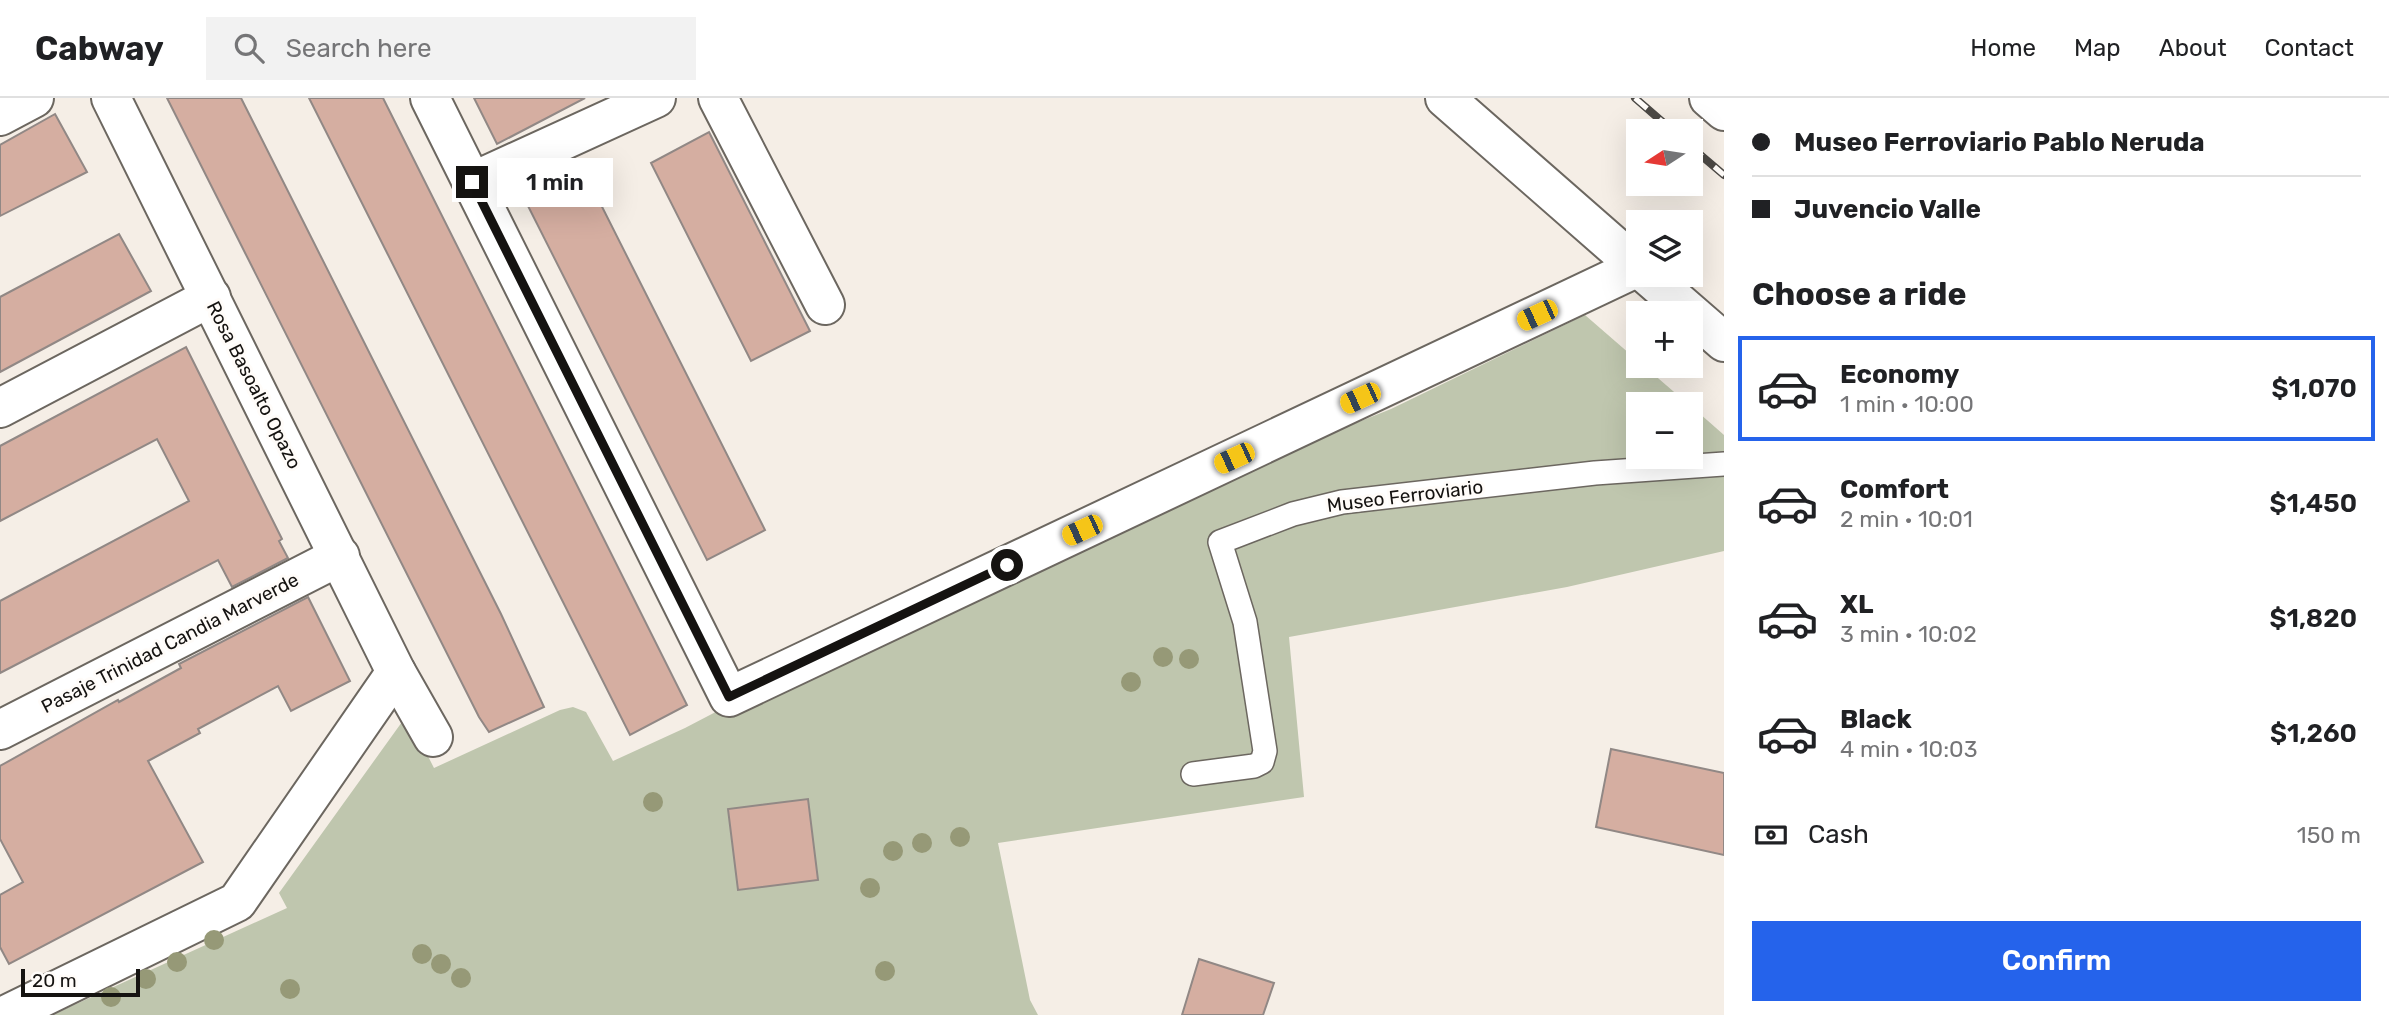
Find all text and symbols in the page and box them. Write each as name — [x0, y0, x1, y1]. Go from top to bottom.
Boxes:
search box — [206, 17, 696, 80]
text: Cabway — [35, 29, 164, 68]
icon: search — [230, 29, 268, 67]
text: Search here — [286, 33, 432, 64]
text: Home — [1970, 34, 2036, 62]
text: Map — [2074, 34, 2121, 62]
text: About — [2159, 34, 2227, 62]
text: Contact — [2265, 34, 2354, 62]
north arrow — [1626, 119, 1703, 196]
map controls — [1626, 119, 1703, 469]
text: Museo Ferroviario Pablo Neruda — [1794, 127, 2205, 158]
callout: 1 min — [496, 158, 612, 206]
route end — [456, 166, 488, 198]
text: 1 min — [526, 168, 584, 196]
text: Juvencio Valle — [1794, 194, 1981, 225]
button: layers — [1626, 210, 1703, 287]
text: Choose a ride — [1752, 275, 1966, 313]
street label: Rosa Basoalto Opazo — [202, 297, 306, 473]
car — [1514, 297, 1561, 333]
button: + — [1626, 301, 1703, 378]
icon: car — [1756, 357, 1819, 420]
text: Economy — [1840, 359, 1959, 390]
text: $1,070 — [2271, 373, 2357, 404]
car — [1337, 380, 1384, 416]
text: 1 min · 10:00 — [1840, 390, 1974, 418]
button: − — [1626, 392, 1703, 469]
car — [1211, 440, 1258, 476]
icon: car — [1756, 472, 1819, 535]
text: Comfort — [1840, 474, 1949, 505]
street label: Museo Ferroviario — [1326, 475, 1484, 517]
text: $1,450 — [2270, 488, 2357, 519]
text: 2 min · 10:01 — [1840, 505, 1973, 533]
car — [1059, 512, 1106, 548]
route start — [991, 549, 1023, 581]
street label: Pasaje Trinidad Candia Marverde — [37, 568, 303, 718]
icon: car — [1756, 587, 1819, 650]
text: XL — [1840, 589, 1873, 620]
text: $1,820 — [2269, 603, 2357, 634]
text: 3 min · 10:02 — [1840, 620, 1977, 648]
icon: car — [1756, 702, 1819, 765]
text: Black — [1840, 704, 1912, 735]
text: $1,260 — [2270, 718, 2357, 749]
text: 4 min · 10:03 — [1840, 735, 1978, 763]
icon: cash — [1752, 816, 1790, 854]
text: Cash — [1808, 819, 1869, 850]
text: 150 m — [2297, 821, 2361, 849]
button: Confirm — [1752, 921, 2361, 1001]
scale bar — [21, 966, 140, 998]
text: 20 m — [32, 969, 77, 992]

